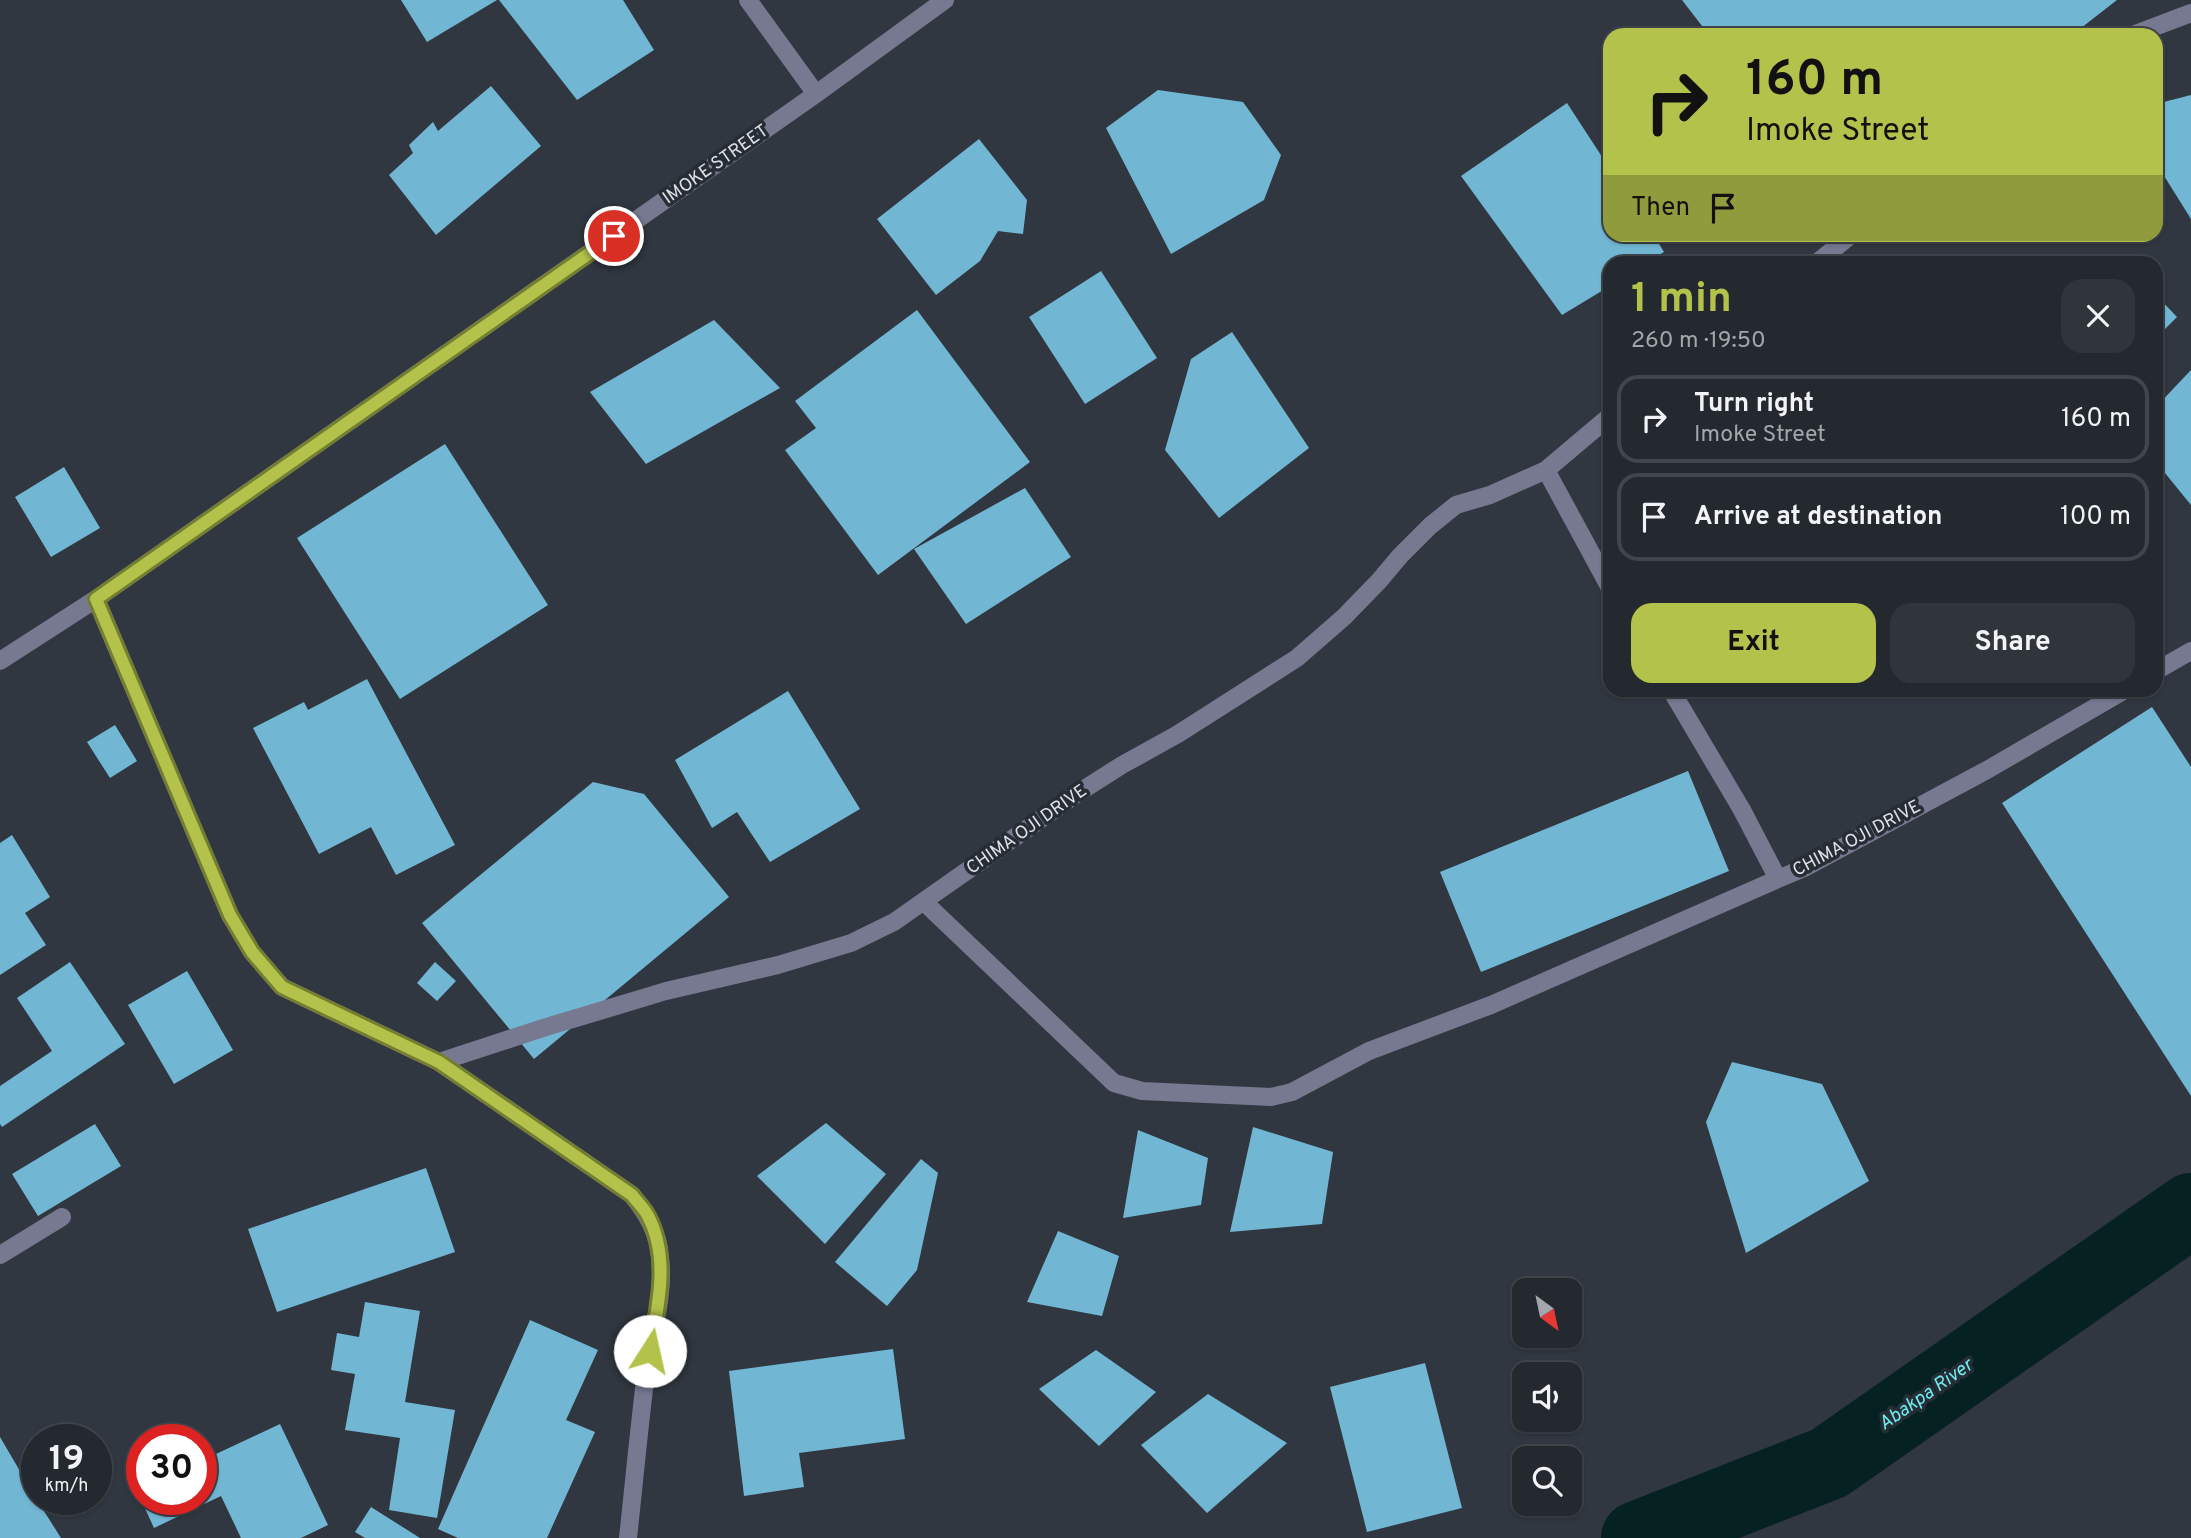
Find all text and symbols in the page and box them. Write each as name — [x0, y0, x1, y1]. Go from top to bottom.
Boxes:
text: 160 m — [1746, 51, 1883, 113]
icon: right — [1631, 56, 1722, 147]
text: Imoke Street — [1746, 112, 1929, 152]
street label: IMOKE STREET — [659, 120, 773, 210]
icon: arrive — [1704, 189, 1742, 227]
text: Then — [1631, 192, 1690, 225]
pin — [584, 206, 644, 266]
icon: arrive — [595, 217, 633, 255]
text: 1 min — [1631, 274, 1732, 327]
button: close — [2061, 279, 2135, 353]
text: 260 m · 19:50 — [1631, 327, 1766, 356]
text: Turn right — [1694, 388, 1814, 421]
icon: right — [1635, 400, 1673, 438]
text: 160 m — [2061, 403, 2131, 436]
text: Imoke Street — [1694, 421, 1826, 450]
icon: arrive — [1635, 498, 1673, 536]
text: Arrive at destination — [1694, 501, 1942, 534]
text: 100 m — [2060, 501, 2131, 534]
button: Exit — [1631, 603, 1876, 683]
button: Share — [1890, 603, 2135, 683]
street label: CHIMA OJI DRIVE — [962, 780, 1092, 880]
street label: CHIMA OJI DRIVE — [1789, 795, 1925, 883]
north arrow — [1512, 1278, 1582, 1348]
map controls — [1512, 1278, 1582, 1516]
position arrow — [613, 1314, 687, 1388]
water label: Abakpa River — [1874, 1353, 1979, 1436]
button: sound — [1512, 1362, 1582, 1432]
speed limit sign: 30 — [126, 1424, 217, 1515]
text: 19 — [49, 1438, 84, 1482]
button: search — [1512, 1446, 1582, 1516]
text: km/h — [45, 1475, 88, 1498]

